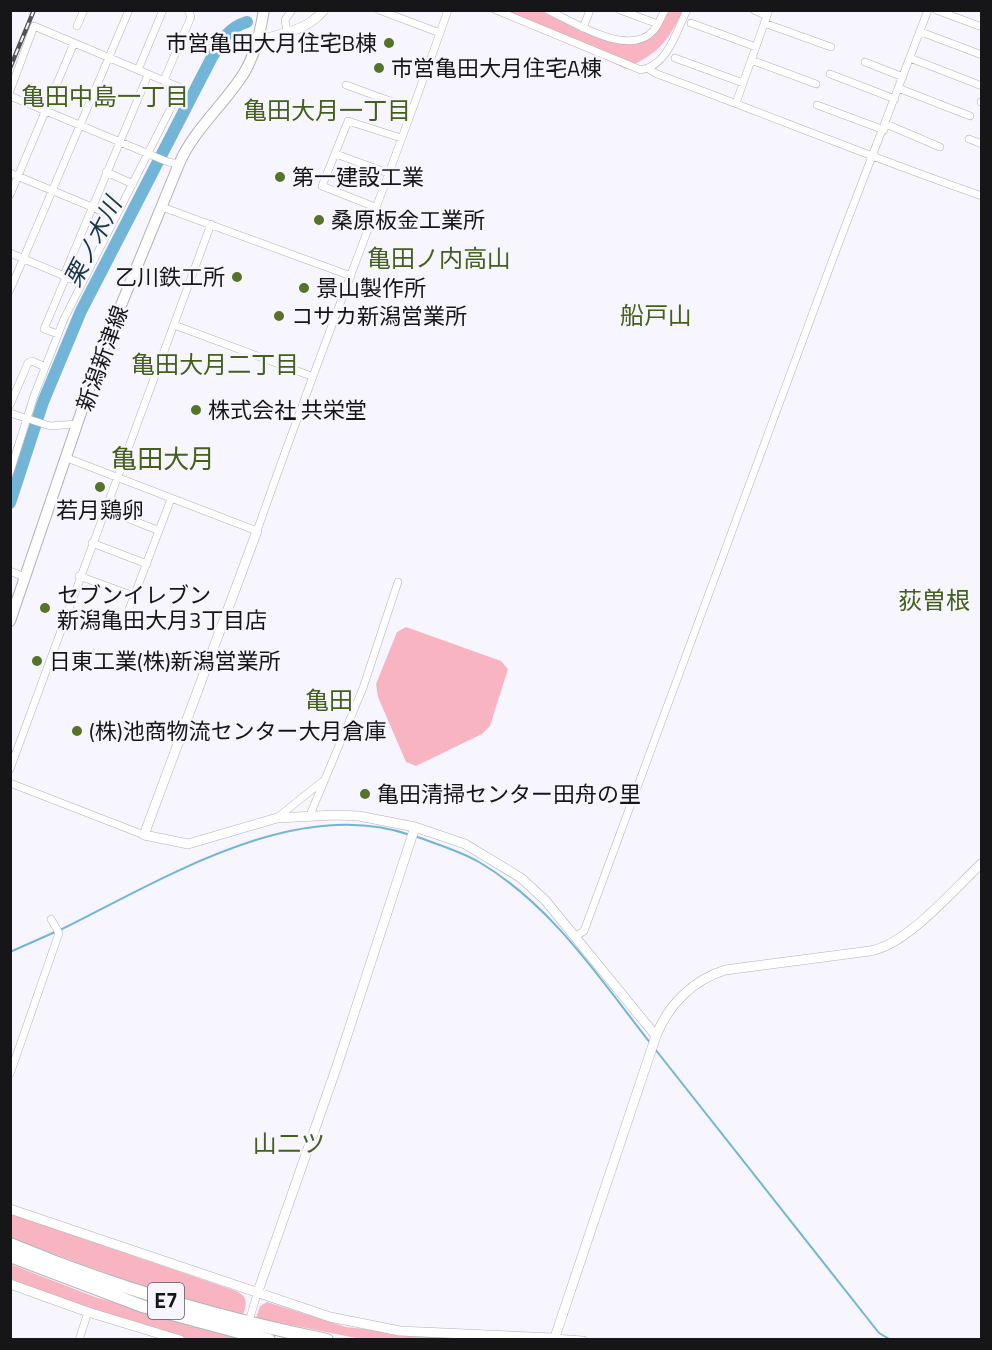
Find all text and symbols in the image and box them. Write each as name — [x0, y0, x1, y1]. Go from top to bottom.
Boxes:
place label: 市営亀田大月住宅B棟 — [165, 26, 377, 60]
marker: 市営亀田大月住宅B棟 — [382, 36, 396, 50]
place label: 市営亀田大月住宅A棟 — [391, 51, 602, 85]
marker: 市営亀田大月住宅A棟 — [372, 61, 386, 75]
district label: 亀田中島一丁目 — [21, 78, 189, 114]
district label: 亀田大月一丁目 — [243, 92, 411, 128]
place label: 第一建設工業 — [292, 160, 424, 194]
marker: 第一建設工業 — [273, 170, 287, 184]
water label: 栗ノ木川 — [54, 188, 131, 292]
place label: 桑原板金工業所 — [331, 203, 485, 237]
marker: 桑原板金工業所 — [312, 213, 326, 227]
district label: 亀田ノ内高山 — [367, 240, 511, 276]
place label: 乙川鉄工所 — [115, 260, 225, 294]
marker: 乙川鉄工所 — [230, 270, 244, 284]
place label: 景山製作所 — [316, 271, 426, 305]
marker: 景山製作所 — [297, 281, 311, 295]
district label: 船戸山 — [620, 297, 692, 333]
place label: コサカ新潟営業所 — [291, 299, 467, 333]
street label: 新潟新津線 — [67, 300, 137, 416]
marker: コサカ新潟営業所 — [272, 309, 286, 323]
district label: 亀田大月二丁目 — [131, 346, 299, 382]
place label: 株式会社 共栄堂 — [208, 393, 367, 427]
marker: 株式会社 共栄堂 — [189, 403, 203, 417]
district label: 亀田大月 — [111, 439, 215, 478]
marker: 若月鶏卵 — [93, 480, 107, 494]
place label: 若月鶏卵 — [56, 493, 144, 527]
place label: セブンイレブン 新潟亀田大月3丁目店 — [57, 578, 267, 637]
district label: 荻曽根 — [898, 582, 970, 618]
marker: セブンイレブン 新潟亀田大月3丁目店 — [38, 601, 52, 615]
place label: 日東工業(株)新潟営業所 — [49, 644, 281, 678]
marker: 日東工業(株)新潟営業所 — [30, 654, 44, 668]
district label: 亀田 — [305, 682, 353, 718]
place label: (株)池商物流センター大月倉庫 — [89, 714, 387, 748]
marker: (株)池商物流センター大月倉庫 — [70, 724, 84, 738]
place label: 亀田清掃センター田舟の里 — [377, 777, 641, 811]
marker: 亀田清掃センター田舟の里 — [358, 787, 372, 801]
district label: 山二ツ — [253, 1125, 325, 1161]
road number: E7 — [148, 1283, 184, 1319]

